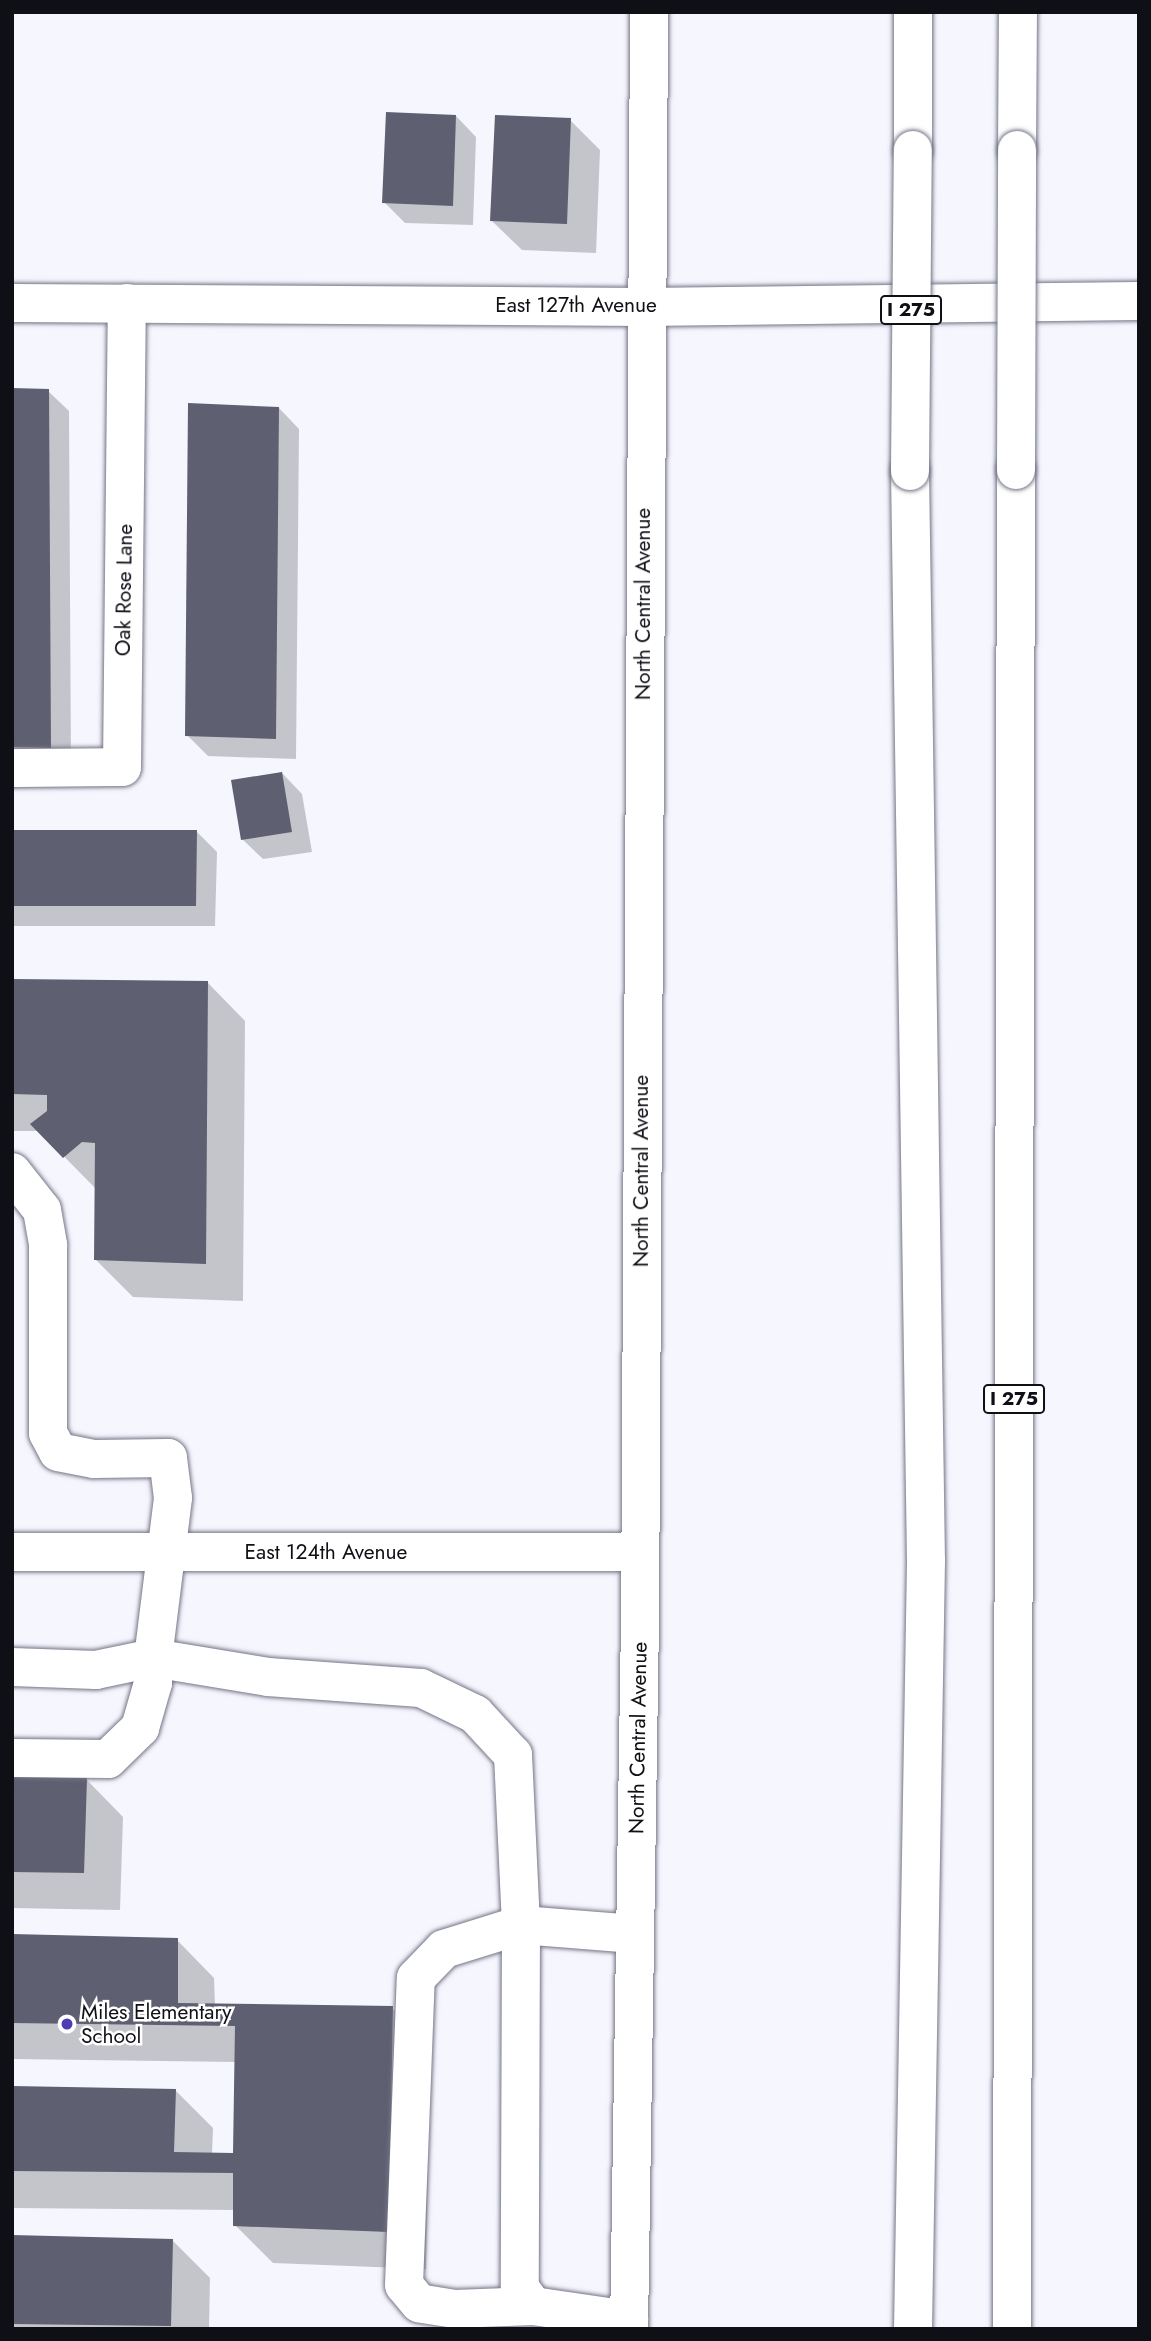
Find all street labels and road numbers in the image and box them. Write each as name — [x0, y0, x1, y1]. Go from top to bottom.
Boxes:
street label: East 127th Avenue — [495, 292, 657, 318]
road number: I 275 — [880, 294, 942, 326]
street label: North Central Avenue — [630, 508, 656, 700]
street label: Oak Rose Lane — [110, 524, 138, 656]
street label: North Central Avenue — [628, 1075, 654, 1267]
road number: I 275 — [982, 1384, 1046, 1414]
street label: East 124th Avenue — [245, 1539, 407, 1565]
street label: North Central Avenue — [624, 1642, 652, 1834]

